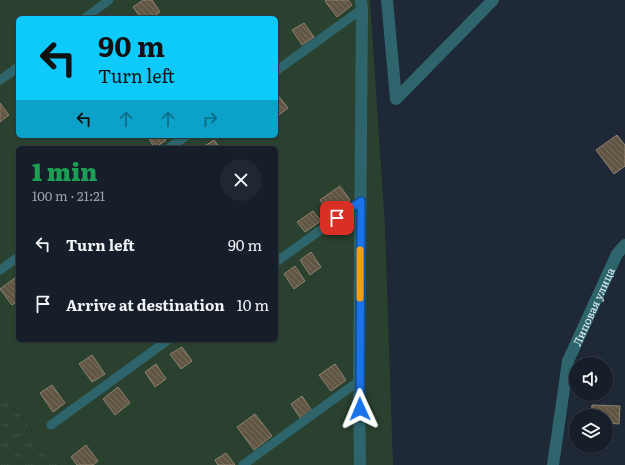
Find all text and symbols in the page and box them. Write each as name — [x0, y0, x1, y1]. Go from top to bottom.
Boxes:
text: 90 m — [98, 24, 165, 66]
icon: left — [32, 32, 84, 84]
text: Turn left — [98, 62, 175, 89]
icon: left — [73, 108, 95, 130]
icon: ahead — [115, 108, 137, 130]
icon: ahead — [157, 108, 179, 130]
icon: right — [199, 108, 221, 130]
text: 1 min — [32, 153, 97, 188]
button: close — [220, 159, 262, 201]
text: 100 m · 21:21 — [32, 186, 105, 205]
pin — [320, 201, 354, 235]
icon: arrive — [326, 207, 348, 229]
icon: left — [32, 233, 54, 255]
text: Turn left — [66, 233, 135, 256]
text: 90 m — [228, 233, 262, 256]
street label: Липовая улица — [568, 265, 618, 348]
icon: arrive — [32, 293, 54, 315]
text: Arrive at destination — [66, 293, 225, 316]
text: 10 m — [237, 293, 269, 316]
map controls — [569, 357, 613, 453]
button: sound — [569, 357, 613, 401]
position arrow — [339, 388, 381, 430]
button: layers — [569, 409, 613, 453]

